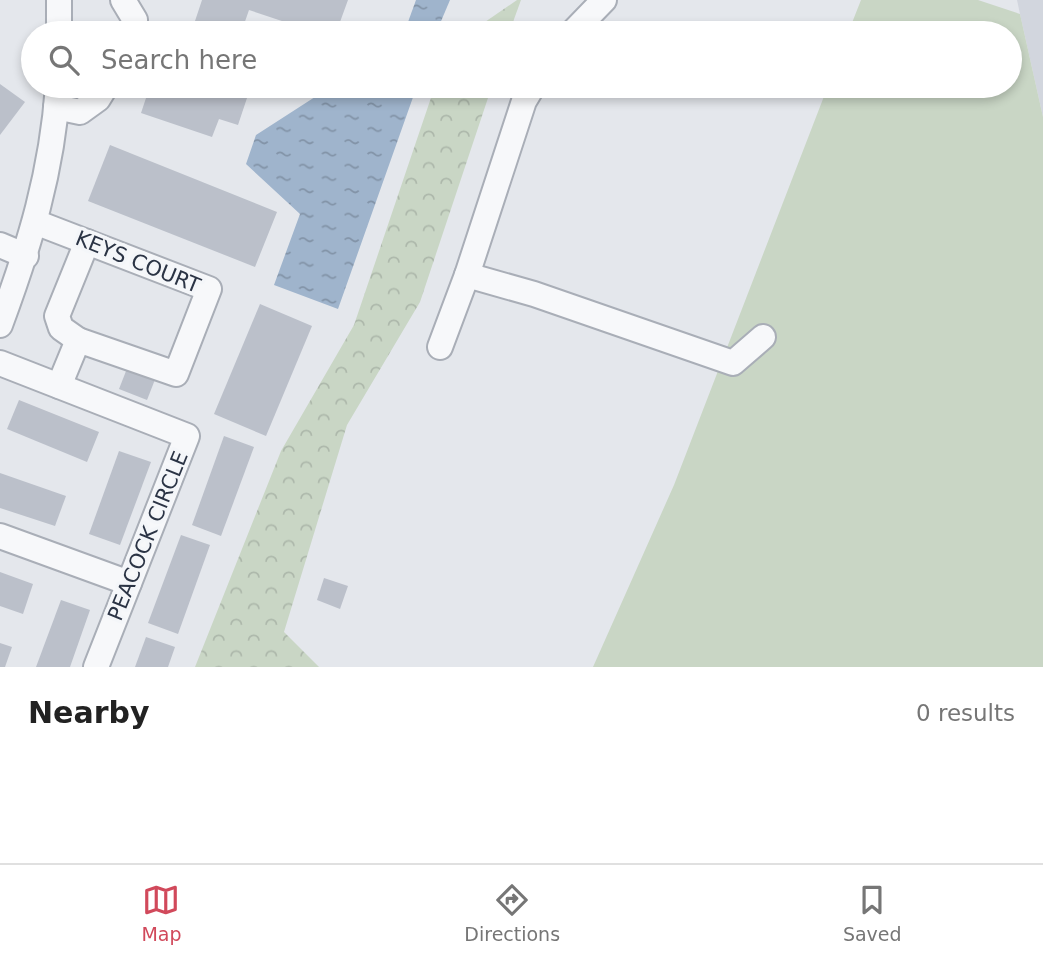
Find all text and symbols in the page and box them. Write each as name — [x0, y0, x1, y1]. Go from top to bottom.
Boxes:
search box — [21, 21, 1022, 98]
icon: search — [45, 41, 83, 79]
text: Search here — [101, 45, 257, 75]
street label: KEYS COURT — [72, 226, 204, 298]
street label: PEACOCK CIRCLE — [103, 448, 193, 624]
text: Nearby — [28, 695, 150, 730]
text: 0 results — [916, 700, 1015, 726]
tab: Map — [141, 881, 182, 945]
tab: Directions — [464, 881, 560, 945]
tab: Saved — [843, 881, 902, 945]

